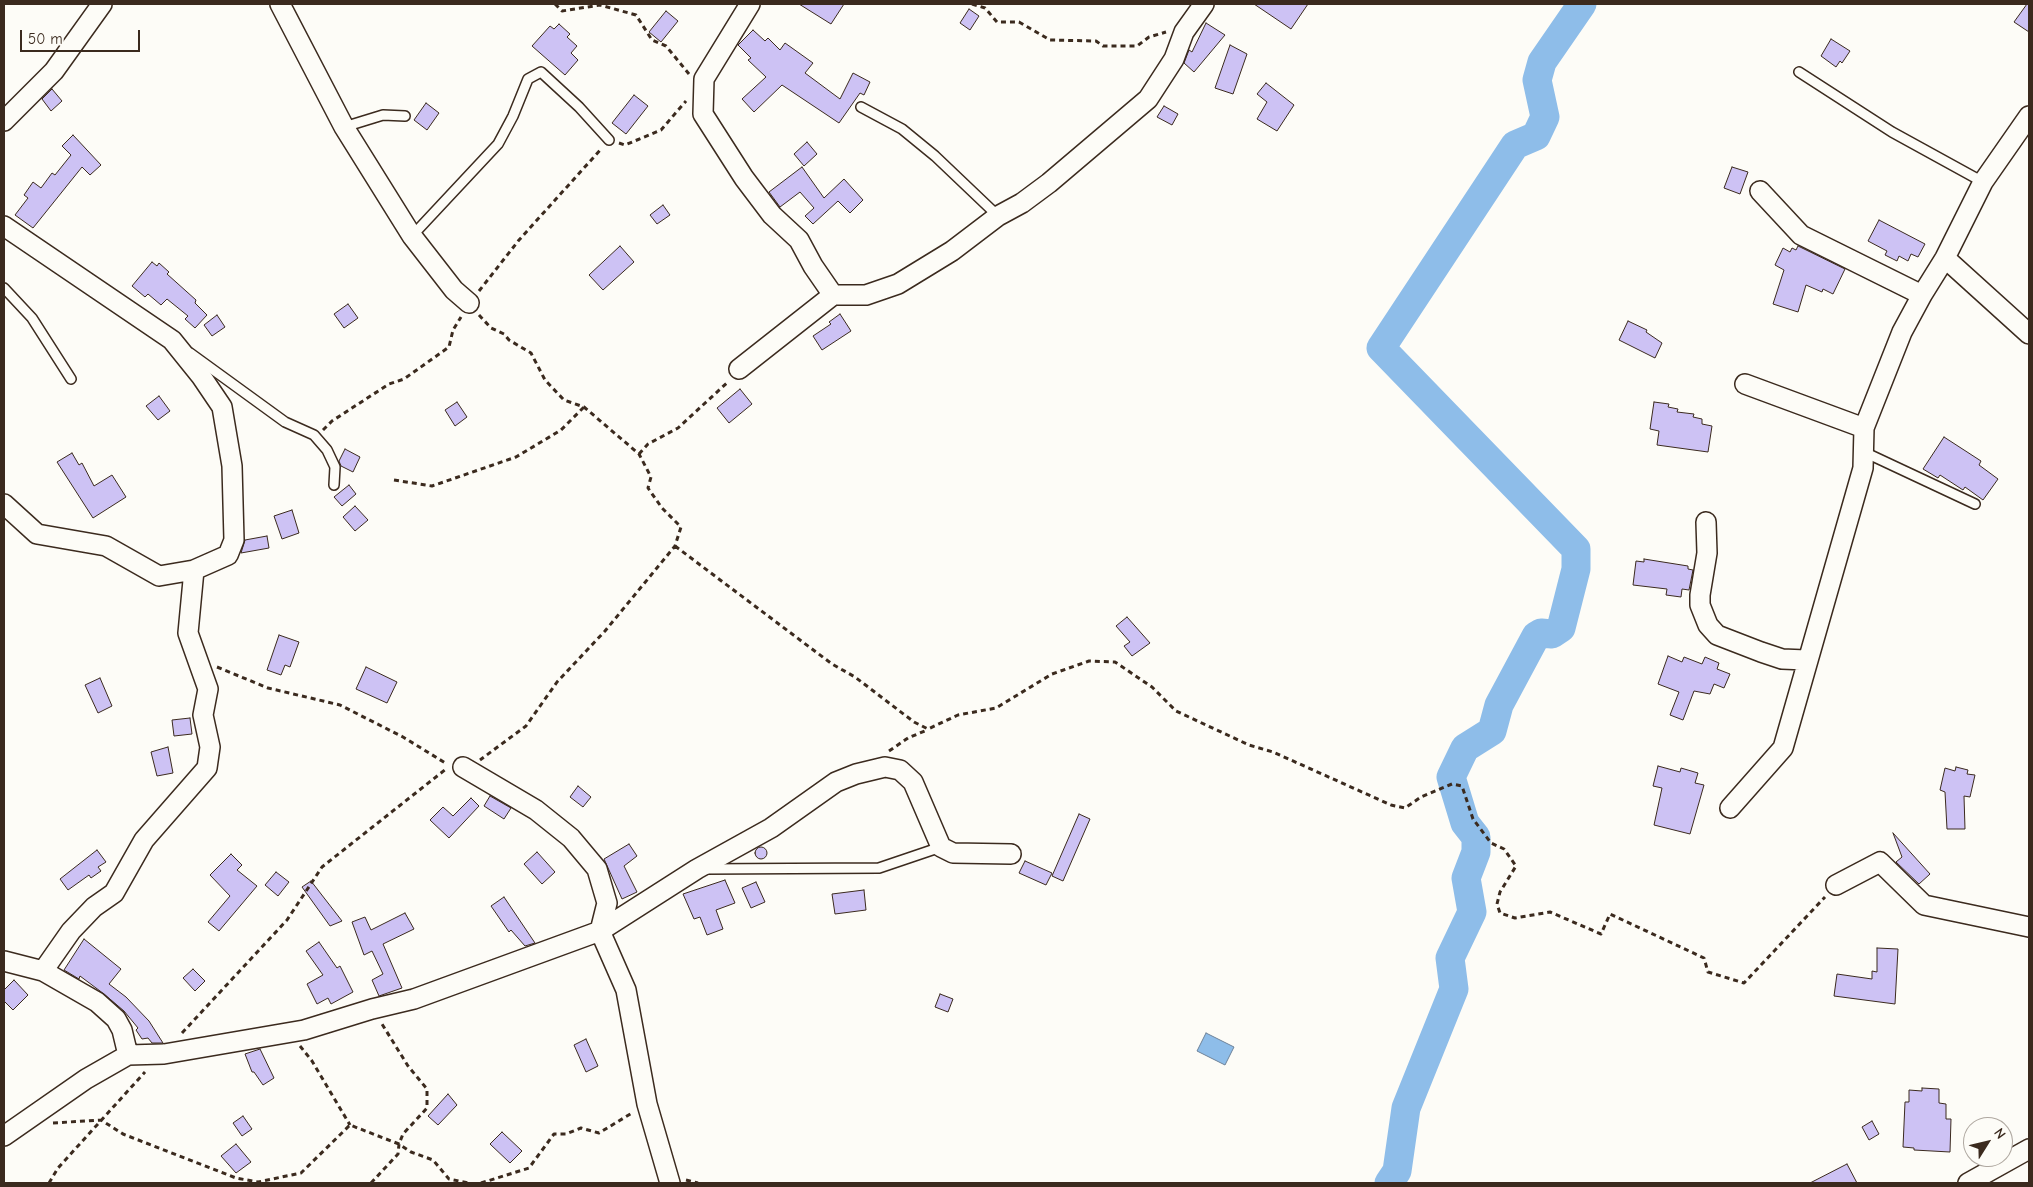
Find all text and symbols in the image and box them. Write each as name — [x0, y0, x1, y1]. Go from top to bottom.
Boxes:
scale bar — [22, 20, 142, 52]
text: 50 m — [28, 30, 63, 48]
north arrow — [1963, 1117, 2013, 1167]
text: N — [1990, 1125, 2009, 1142]

